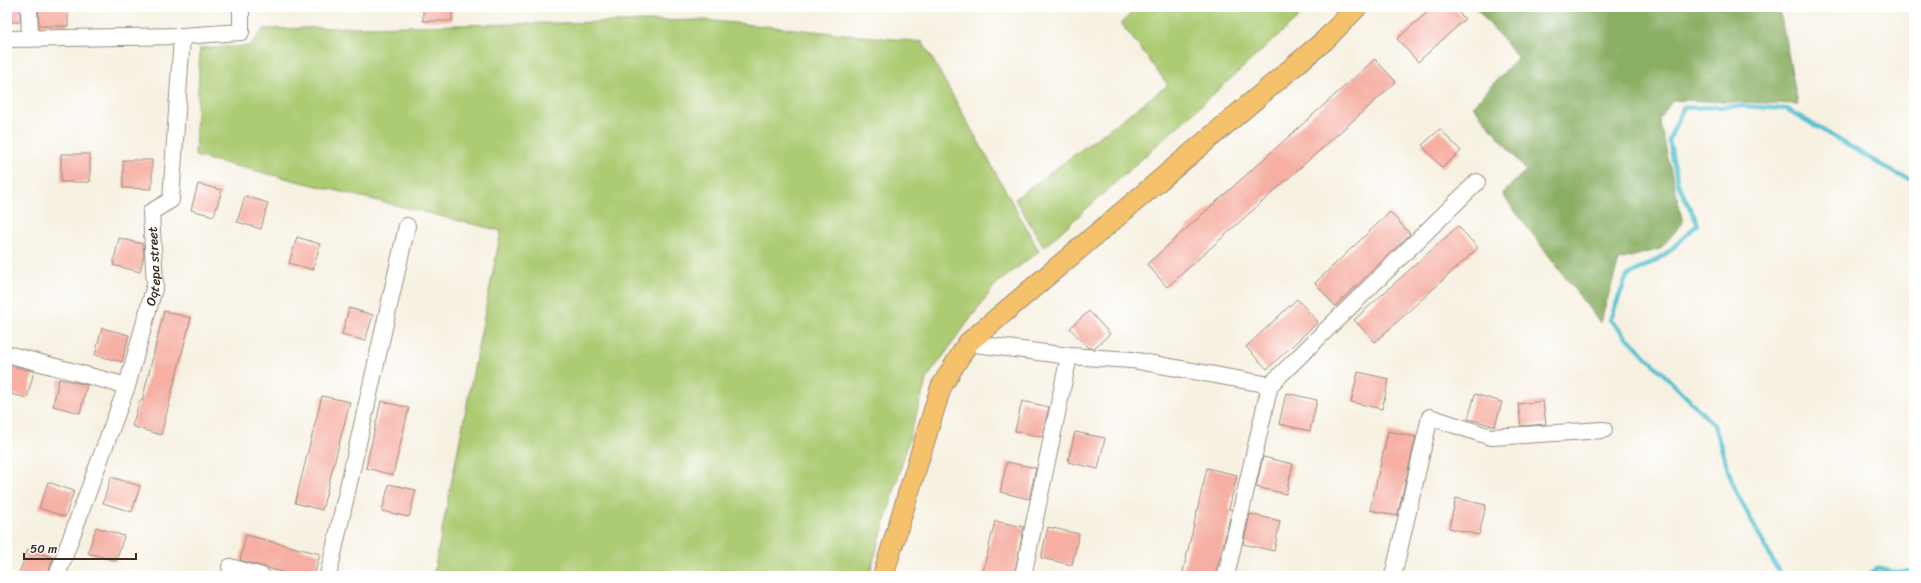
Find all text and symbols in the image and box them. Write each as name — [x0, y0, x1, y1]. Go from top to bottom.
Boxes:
street label: Oqtepa street — [139, 226, 167, 309]
scale bar — [24, 535, 136, 561]
text: 50 m — [30, 538, 57, 560]

